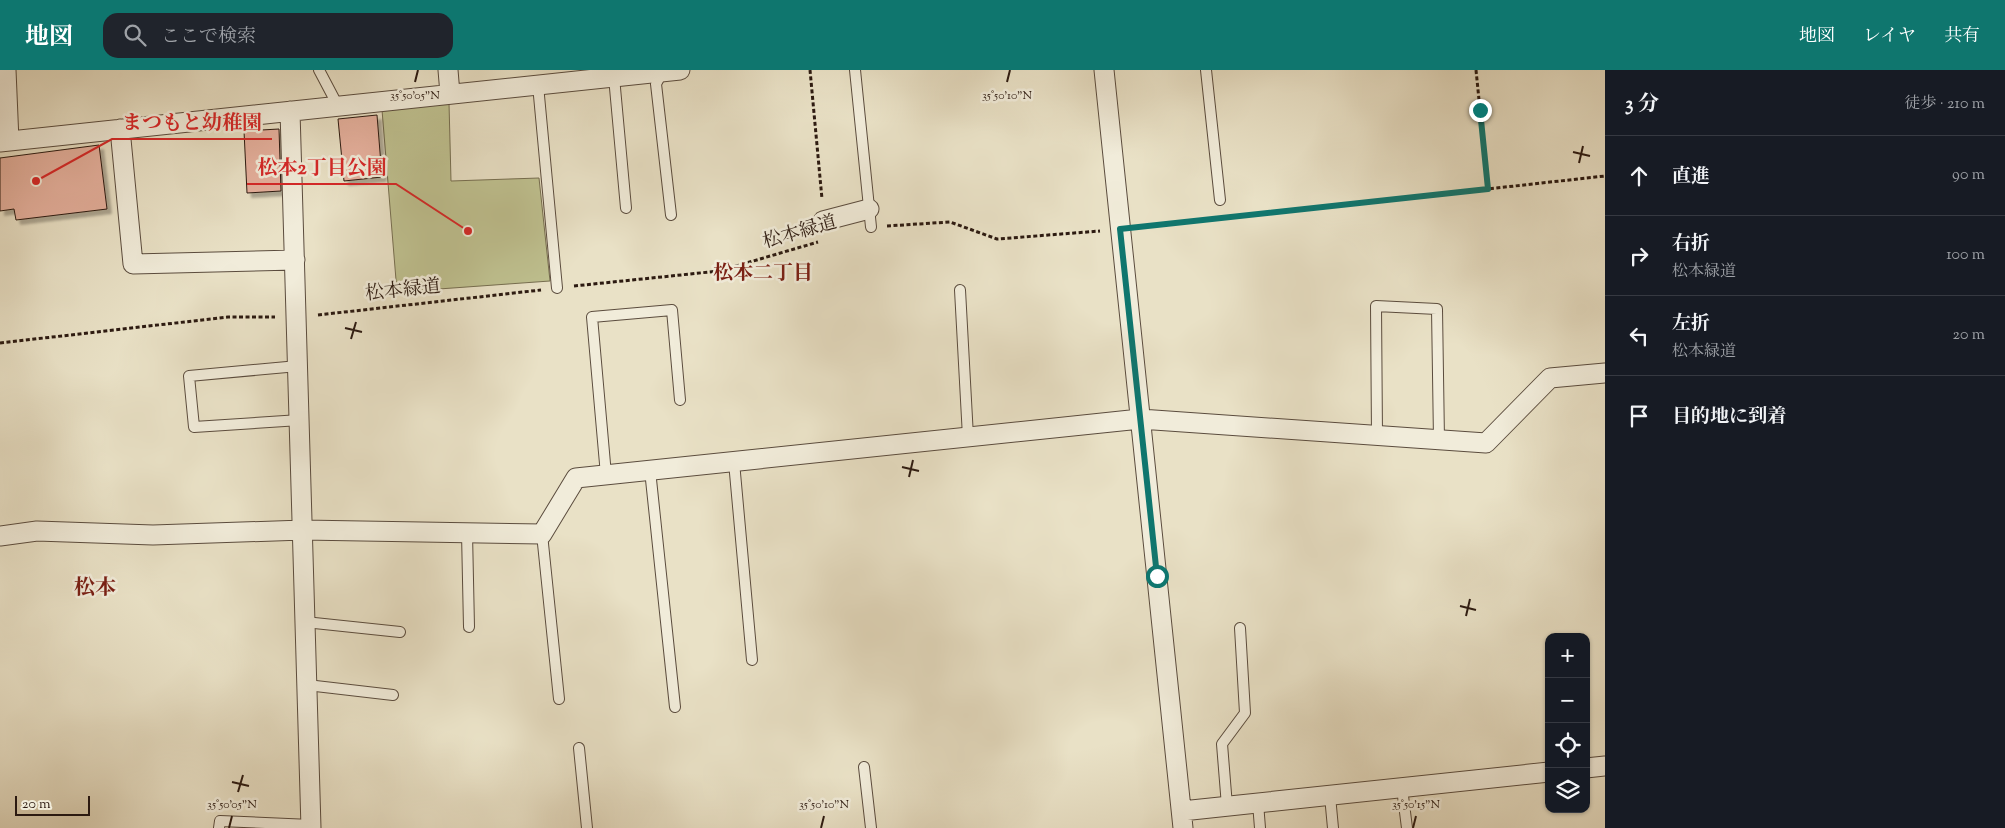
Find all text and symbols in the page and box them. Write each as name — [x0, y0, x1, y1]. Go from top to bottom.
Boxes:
search box — [103, 13, 453, 58]
text: 地図 — [25, 21, 73, 55]
icon: search — [121, 21, 149, 49]
text: ここで検索 — [161, 24, 256, 51]
text: 地図 — [1799, 24, 1835, 50]
text: レイヤ — [1863, 24, 1916, 50]
text: 共有 — [1944, 24, 1980, 50]
text: 35°50'05"N — [390, 87, 440, 105]
text: 35°50'10"N — [982, 87, 1032, 105]
text: 3 分 — [1625, 90, 1659, 120]
text: 徒歩 · 210 m — [1904, 93, 1985, 116]
route end — [1469, 99, 1492, 122]
callout: まつもと幼稚園 — [112, 104, 272, 139]
text: まつもと幼稚園 — [122, 110, 262, 139]
callout: 松本2丁目公園 — [247, 149, 396, 184]
text: 松本2丁目公園 — [257, 155, 387, 184]
icon: ahead — [1625, 162, 1653, 190]
text: 直進 — [1672, 164, 1710, 191]
text: 90 m — [1952, 164, 1985, 187]
street label: 松本緑道 — [760, 210, 840, 256]
text: 右折 — [1672, 231, 1710, 258]
icon: right — [1625, 242, 1653, 270]
text: 100 m — [1946, 244, 1985, 267]
district label: 松本二丁目 — [713, 260, 813, 289]
text: 松本緑道 — [1672, 261, 1736, 284]
street label: 松本緑道 — [364, 274, 442, 308]
text: 左折 — [1672, 311, 1710, 338]
icon: left — [1625, 322, 1653, 350]
text: 20 m — [1952, 324, 1985, 347]
text: 松本緑道 — [1672, 341, 1736, 364]
icon: arrive — [1625, 402, 1653, 430]
text: 目的地に到着 — [1672, 404, 1786, 431]
route start — [1146, 565, 1169, 588]
district label: 松本 — [74, 574, 116, 604]
map controls — [1545, 633, 1590, 813]
button: + — [1545, 633, 1590, 678]
button: − — [1545, 678, 1590, 723]
button: locate — [1545, 723, 1590, 768]
button: layers — [1545, 768, 1590, 813]
scale bar — [15, 793, 90, 816]
text: 20 m — [22, 795, 51, 815]
text: 35°50'05"N — [207, 796, 257, 814]
text: 35°50'10"N — [799, 796, 849, 814]
text: 35°50'15"N — [1392, 796, 1441, 814]

